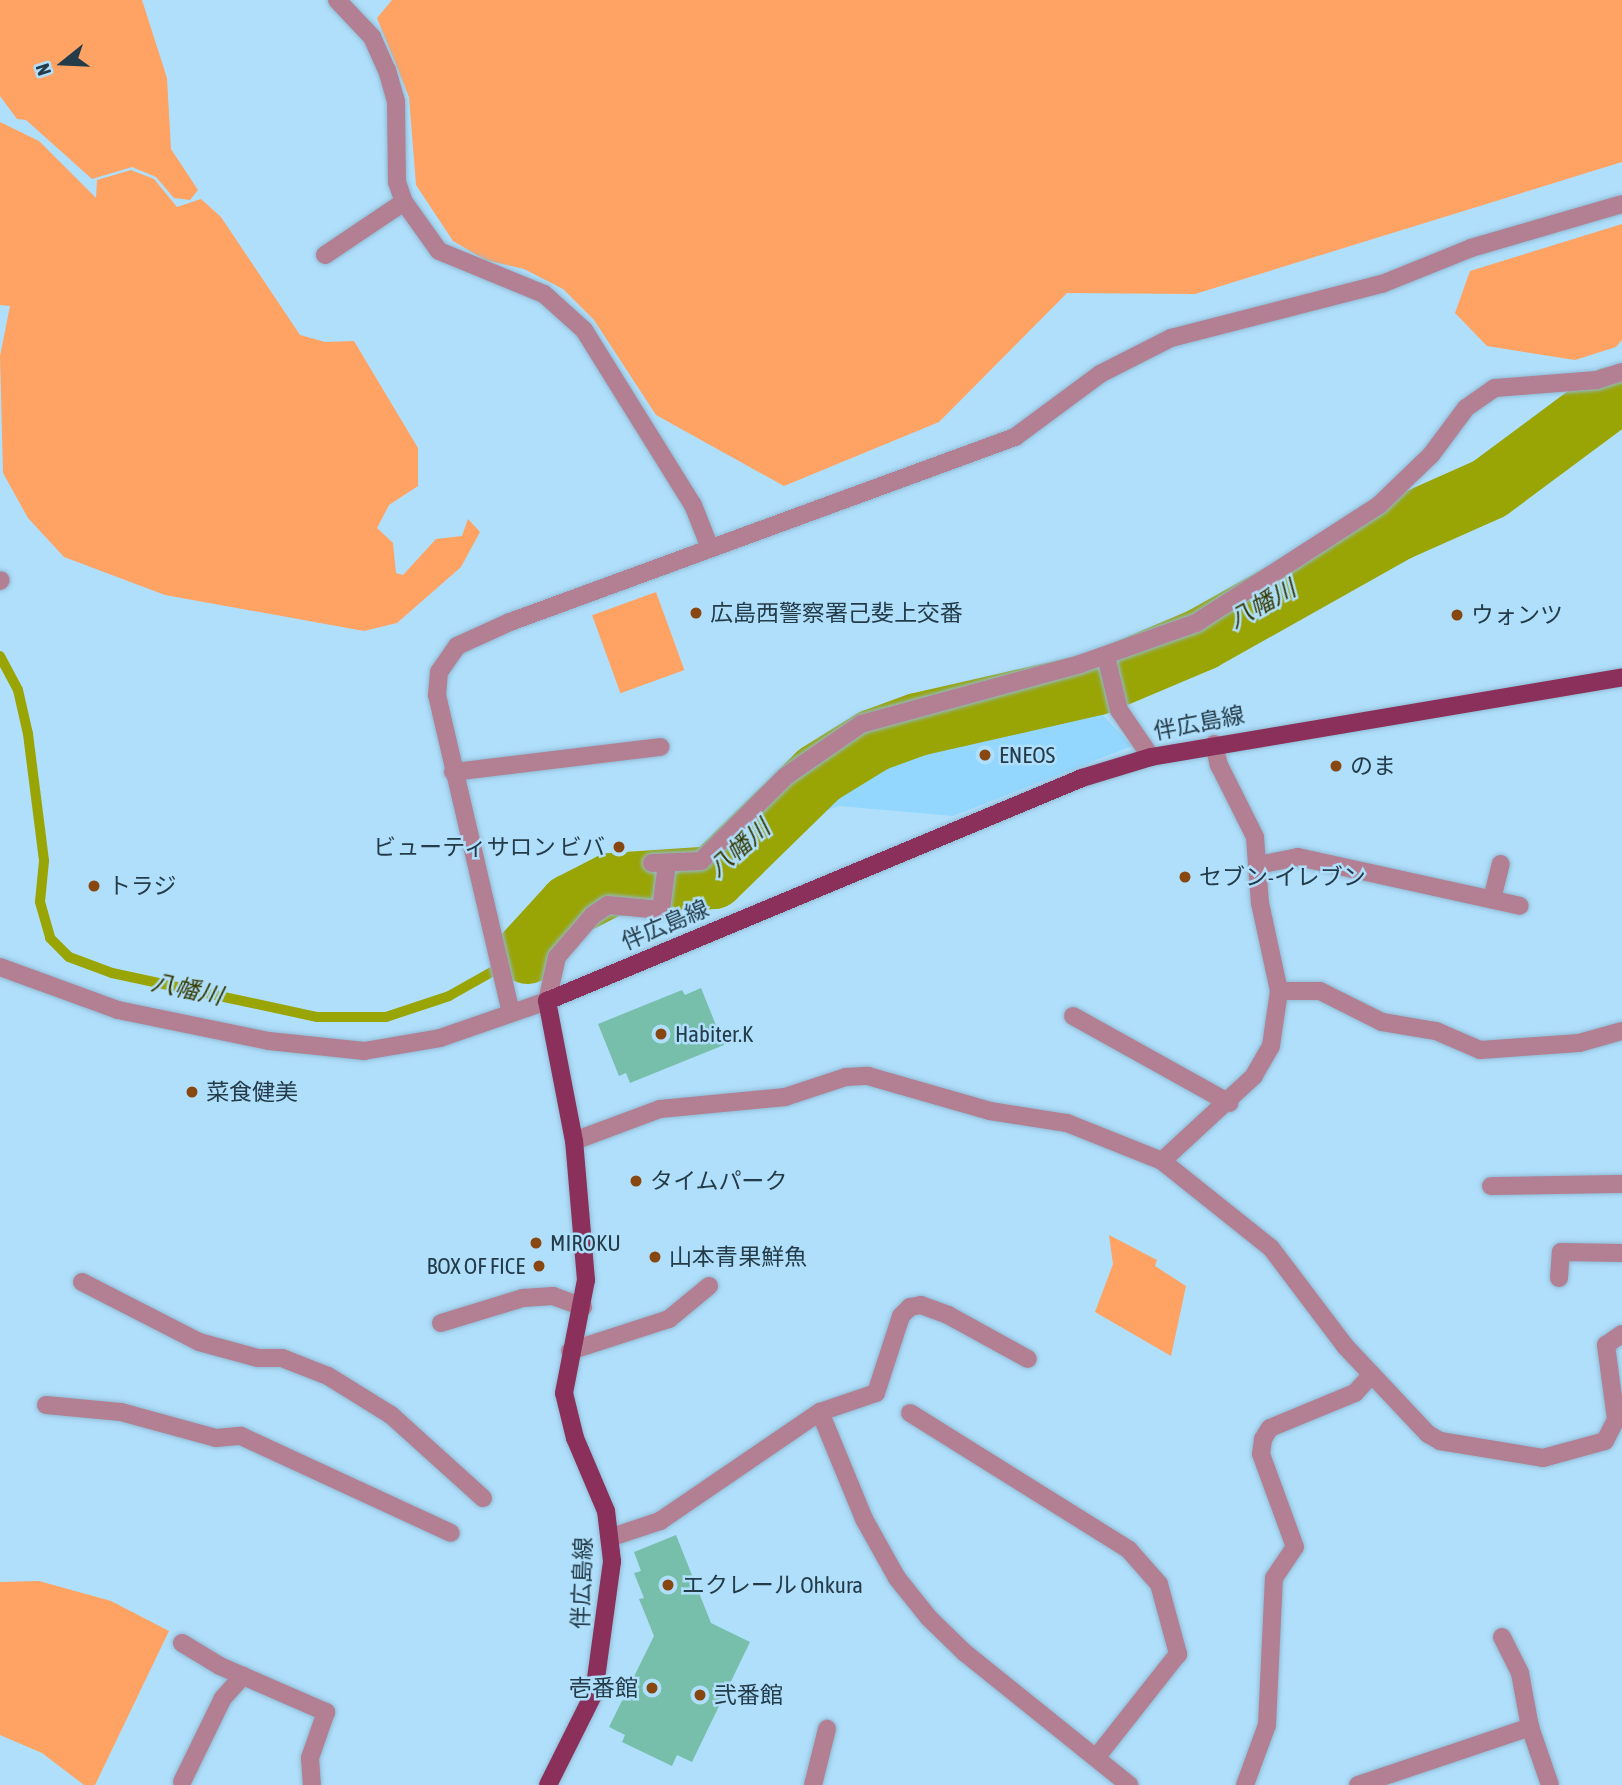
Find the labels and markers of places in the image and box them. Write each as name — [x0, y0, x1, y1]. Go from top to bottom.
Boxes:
place label: 広島西警察署己斐上交番 — [710, 599, 963, 627]
place label: ウォンツ — [1471, 601, 1563, 629]
marker: 広島西警察署己斐上交番 — [688, 605, 704, 621]
marker: ウォンツ — [1449, 607, 1465, 623]
place label: ENEOS — [999, 741, 1055, 769]
marker: ENEOS — [977, 747, 993, 763]
place label: のま — [1350, 752, 1396, 780]
marker: のま — [1328, 758, 1344, 774]
place label: ビューティサロン ビバ — [372, 833, 605, 861]
marker: ビューティサロン ビバ — [611, 839, 627, 855]
place label: セブン-イレブン — [1199, 863, 1366, 891]
marker: セブン-イレブン — [1177, 869, 1193, 885]
place label: トラジ — [108, 872, 177, 900]
marker: トラジ — [86, 878, 102, 894]
place label: Habiter.K — [675, 1020, 753, 1048]
marker: Habiter.K — [653, 1026, 669, 1042]
place label: 菜食健美 — [206, 1078, 298, 1106]
marker: 菜食健美 — [184, 1084, 200, 1100]
place label: タイムパーク — [650, 1167, 788, 1195]
marker: タイムパーク — [628, 1173, 644, 1189]
place label: MIROKU — [550, 1229, 621, 1257]
marker: MIROKU — [528, 1235, 544, 1251]
place label: 山本青果鮮魚 — [669, 1243, 807, 1271]
marker: 山本青果鮮魚 — [647, 1249, 663, 1265]
place label: BOX OF FICE — [426, 1252, 525, 1280]
marker: BOX OF FICE — [531, 1258, 547, 1274]
place label: エクレール Ohkura — [682, 1571, 863, 1599]
marker: エクレール Ohkura — [660, 1577, 676, 1593]
place label: 壱番館 — [569, 1674, 638, 1702]
marker: 壱番館 — [644, 1680, 660, 1696]
place label: 弐番館 — [714, 1681, 783, 1709]
marker: 弐番館 — [692, 1687, 708, 1703]

